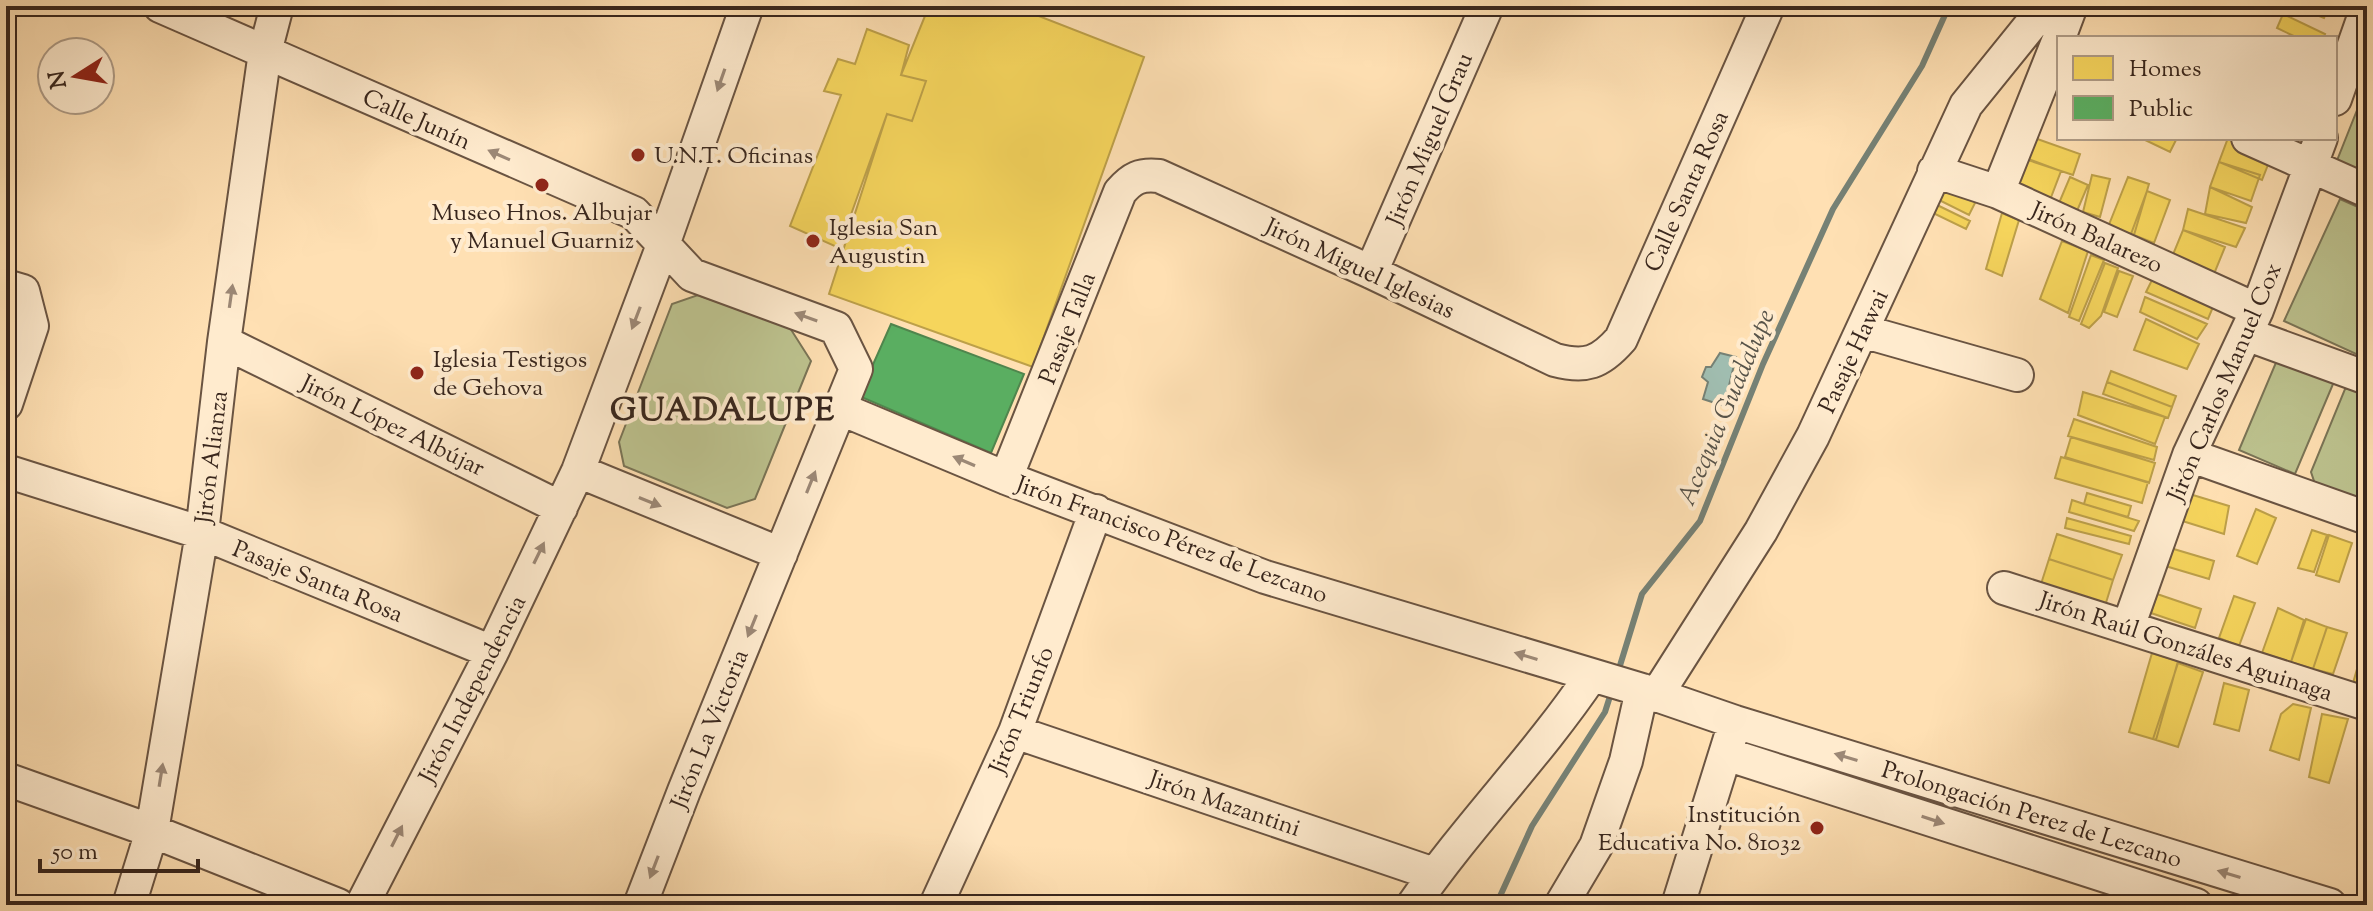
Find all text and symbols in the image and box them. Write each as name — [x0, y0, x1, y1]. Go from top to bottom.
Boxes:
north arrow — [36, 36, 116, 116]
legend — [2057, 36, 2337, 140]
street label: Jirón Miguel Grau — [1378, 48, 1483, 234]
text: Homes — [2129, 53, 2201, 87]
text: N — [42, 67, 77, 91]
one-way arrow — [715, 68, 727, 92]
street label: Calle Junín — [357, 82, 476, 160]
text: Public — [2129, 93, 2193, 127]
street label: Calle Santa Rosa — [1637, 106, 1739, 278]
place label: U.N.T. Oficinas — [654, 140, 813, 174]
marker: U.N.T. Oficinas — [629, 146, 647, 164]
one-way arrow — [487, 148, 511, 161]
marker: Museo Hnos. Albujar y Manuel Guarniz — [533, 176, 551, 194]
street label: Jirón Balarezo — [2023, 194, 2168, 283]
place label: Museo Hnos. Albujar y Manuel Guarniz — [432, 197, 652, 259]
street label: Jirón Miguel Iglesias — [1257, 210, 1460, 329]
place label: Iglesia San Augustin — [829, 212, 938, 274]
marker: Iglesia San Augustin — [804, 232, 822, 250]
street label: Jirón Carlos Manuel Cox — [2159, 258, 2292, 509]
street label: Pasaje Talla — [1032, 268, 1106, 390]
one-way arrow — [225, 283, 238, 308]
street label: Pasaje Hawai — [1811, 284, 1898, 419]
water label: Acequia Guadalupe — [1669, 304, 1785, 512]
one-way arrow — [629, 306, 642, 330]
one-way arrow — [794, 310, 818, 323]
place label: Iglesia Testigos de Gehova — [433, 344, 587, 406]
marker: Iglesia Testigos de Gehova — [408, 364, 426, 382]
street label: Jirón López Albújar — [293, 367, 490, 486]
street label: Jirón Alianza — [188, 389, 238, 528]
district label: GUADALUPE — [610, 389, 836, 435]
one-way arrow — [952, 454, 976, 467]
street label: Jirón Francisco Pérez de Lezcano — [1009, 468, 1332, 613]
one-way arrow — [805, 470, 818, 494]
one-way arrow — [638, 495, 662, 508]
street label: Pasaje Santa Rosa — [227, 533, 408, 633]
one-way arrow — [532, 542, 546, 565]
street label: Jirón Raúl Gonzáles Aguinaga — [2032, 584, 2337, 712]
street label: Jirón Independencia — [411, 590, 536, 792]
one-way arrow — [745, 614, 758, 638]
street label: Jirón Triunfo — [981, 642, 1064, 781]
street label: Jirón La Victoria — [663, 645, 758, 816]
one-way arrow — [1514, 649, 1538, 662]
one-way arrow — [1834, 750, 1858, 763]
street label: Prolongación Perez de Lezcano — [1877, 754, 2186, 878]
one-way arrow — [156, 762, 168, 787]
street label: Jirón Mazantini — [1142, 762, 1305, 847]
place label: Institución Educativa No. 81032 — [1598, 799, 1801, 861]
one-way arrow — [1922, 815, 1946, 827]
marker: Institución Educativa No. 81032 — [1808, 819, 1826, 837]
scale bar — [40, 823, 198, 873]
one-way arrow — [391, 824, 404, 847]
text: 50 m — [50, 836, 98, 870]
one-way arrow — [647, 855, 660, 879]
one-way arrow — [2216, 867, 2240, 880]

